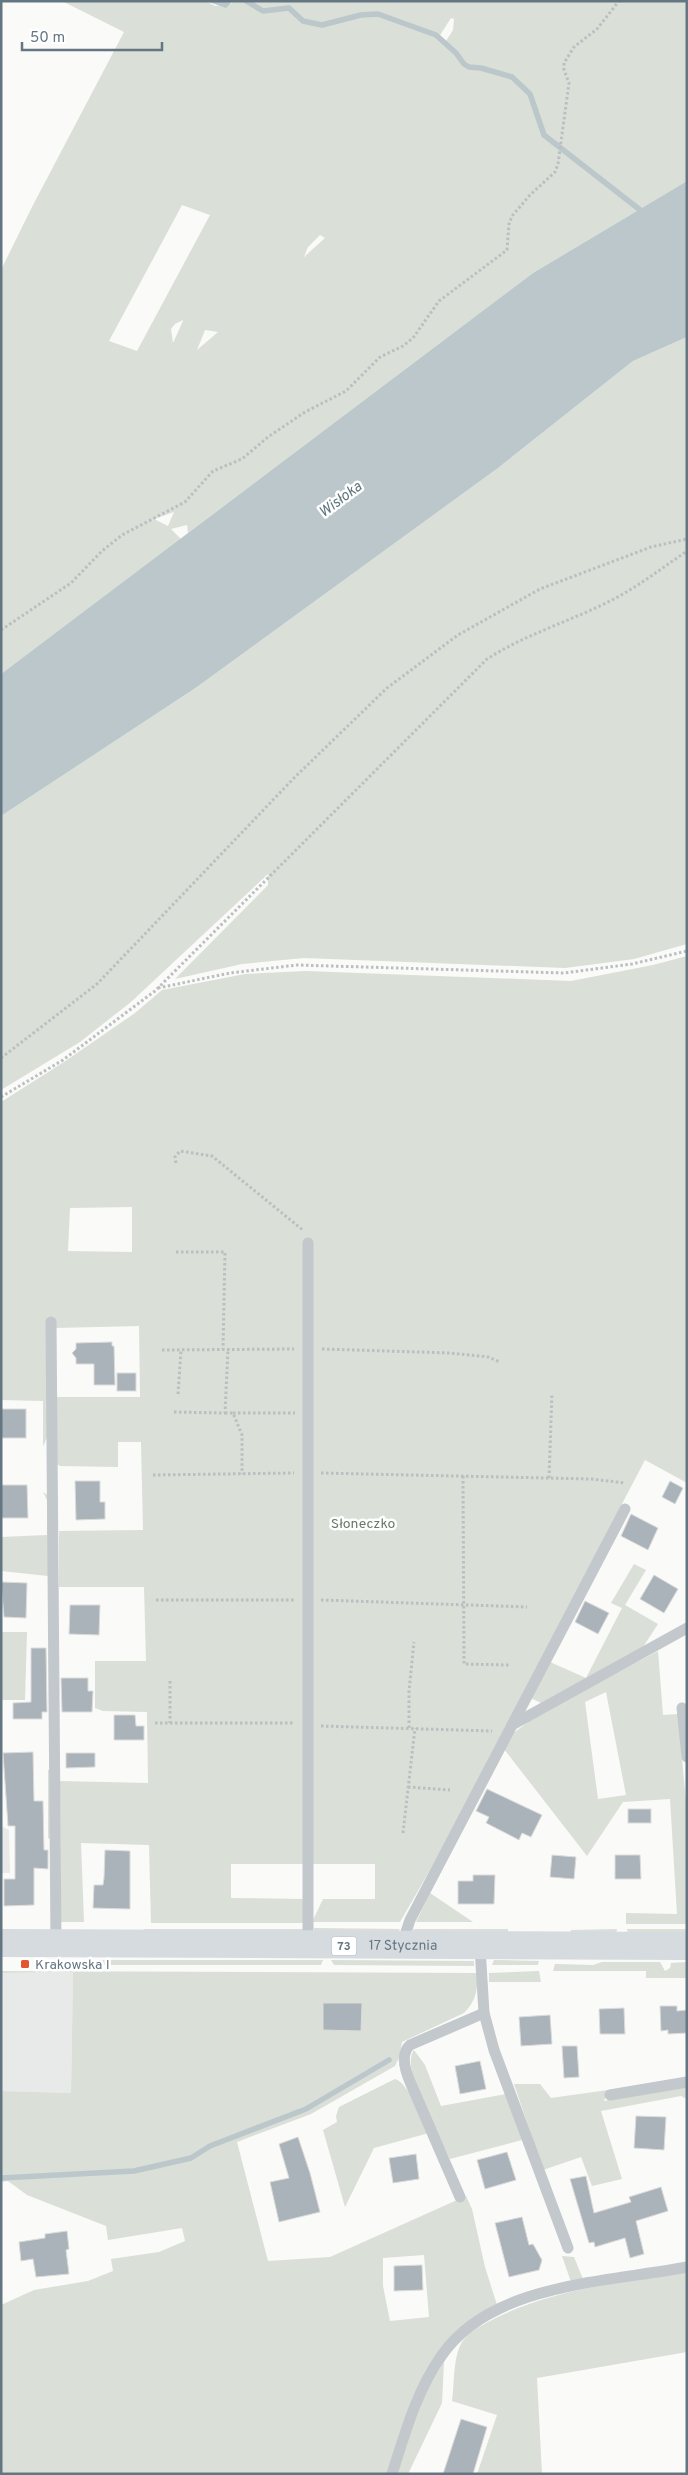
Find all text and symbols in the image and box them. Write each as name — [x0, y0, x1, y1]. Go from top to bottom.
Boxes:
scale bar — [22, 20, 162, 52]
text: 50 m — [30, 29, 65, 48]
water label: Wisłoka — [316, 478, 366, 523]
park label: Słoneczko — [331, 1516, 395, 1533]
road number: 73 — [332, 1936, 356, 1955]
street label: 17 Stycznia — [369, 1938, 437, 1955]
place label: Krakowska I — [35, 1957, 110, 1974]
marker: Krakowska I — [19, 1958, 31, 1970]

